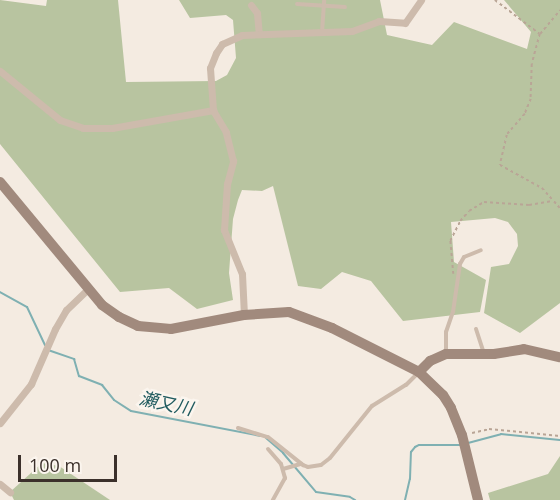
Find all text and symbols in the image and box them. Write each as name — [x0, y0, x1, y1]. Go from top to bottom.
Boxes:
water label: 瀬又川 — [137, 387, 195, 419]
scale bar — [21, 443, 120, 481]
text: 100 m — [29, 453, 81, 477]

